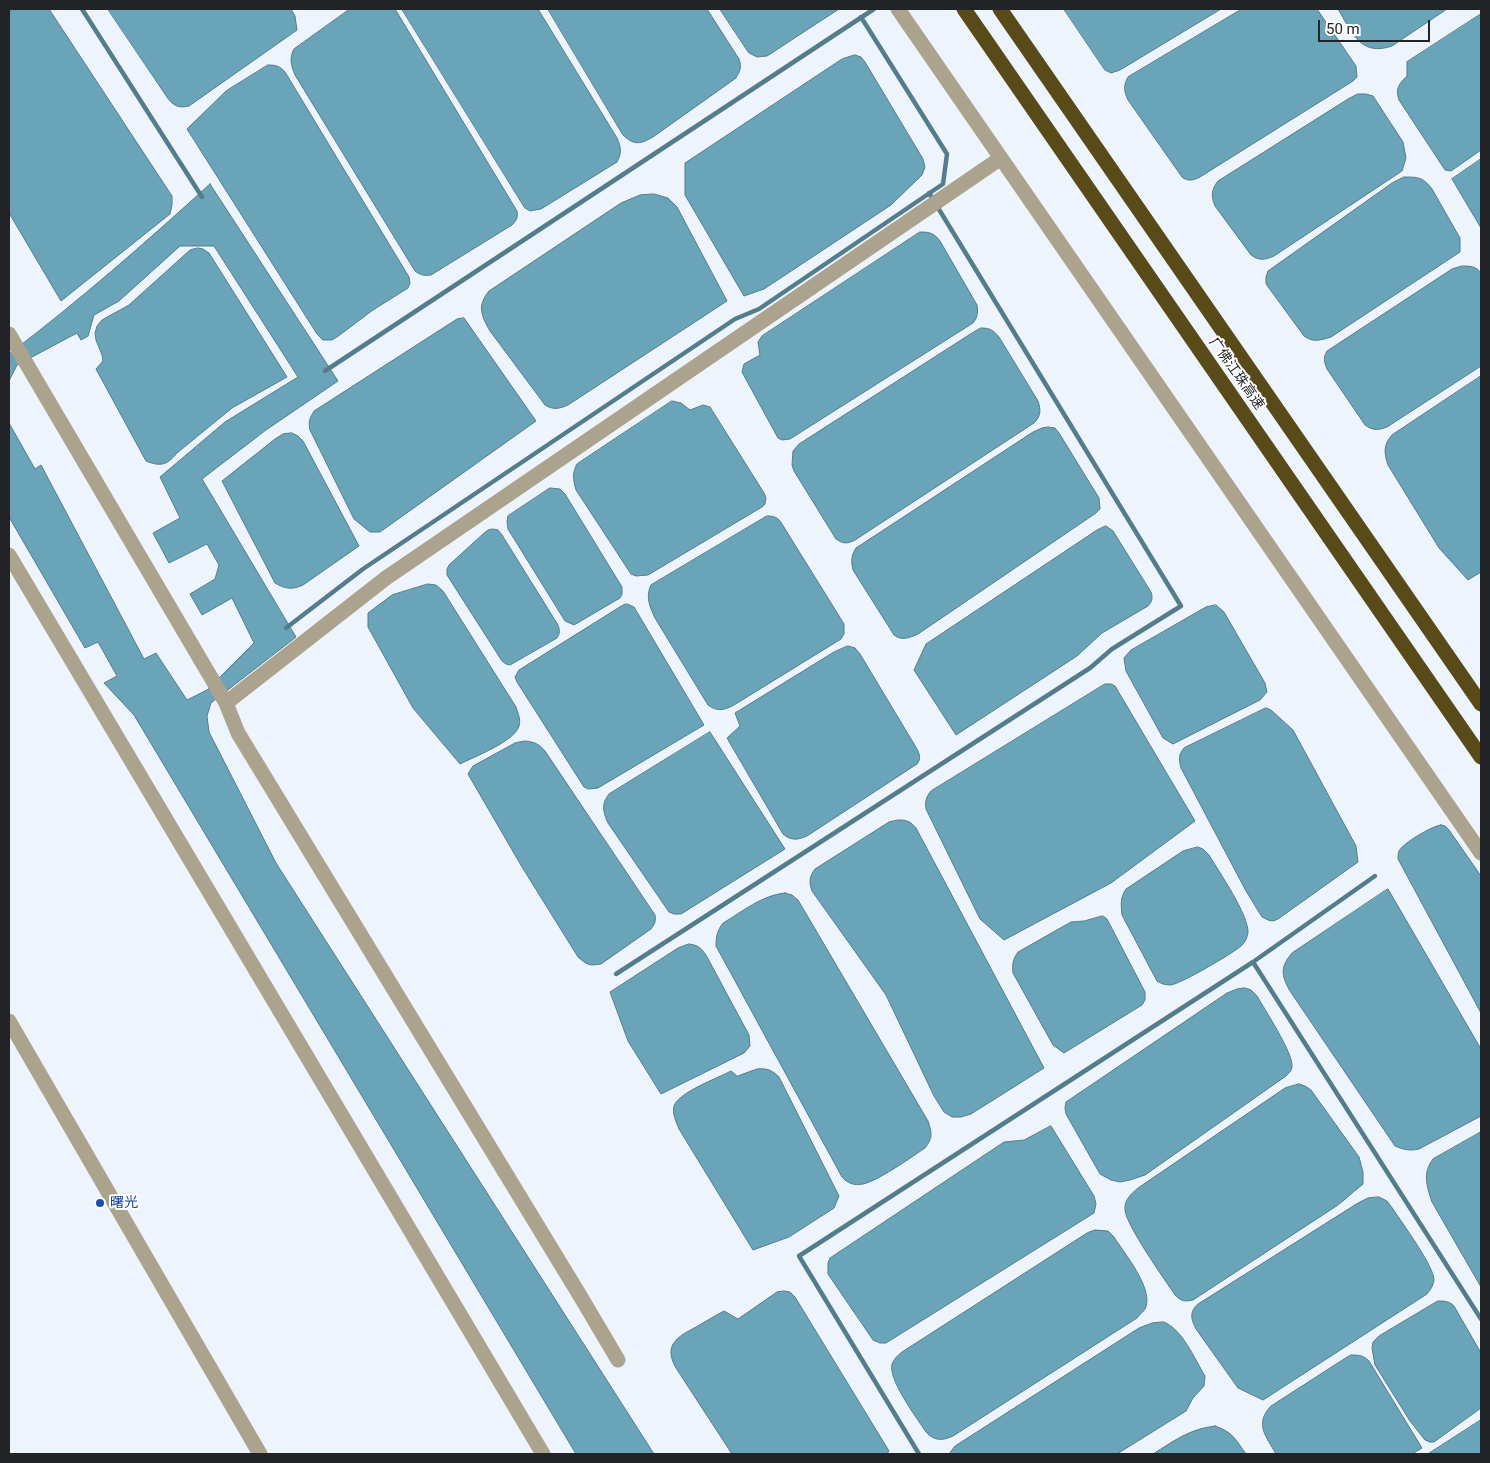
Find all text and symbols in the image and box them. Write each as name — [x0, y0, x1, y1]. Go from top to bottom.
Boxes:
scale bar — [1320, 10, 1432, 42]
text: 50 m — [1326, 20, 1360, 38]
street label: 广佛江珠高速 — [1205, 335, 1267, 413]
place label: 曙光 — [110, 1195, 138, 1211]
marker: 曙光 — [94, 1197, 106, 1209]

